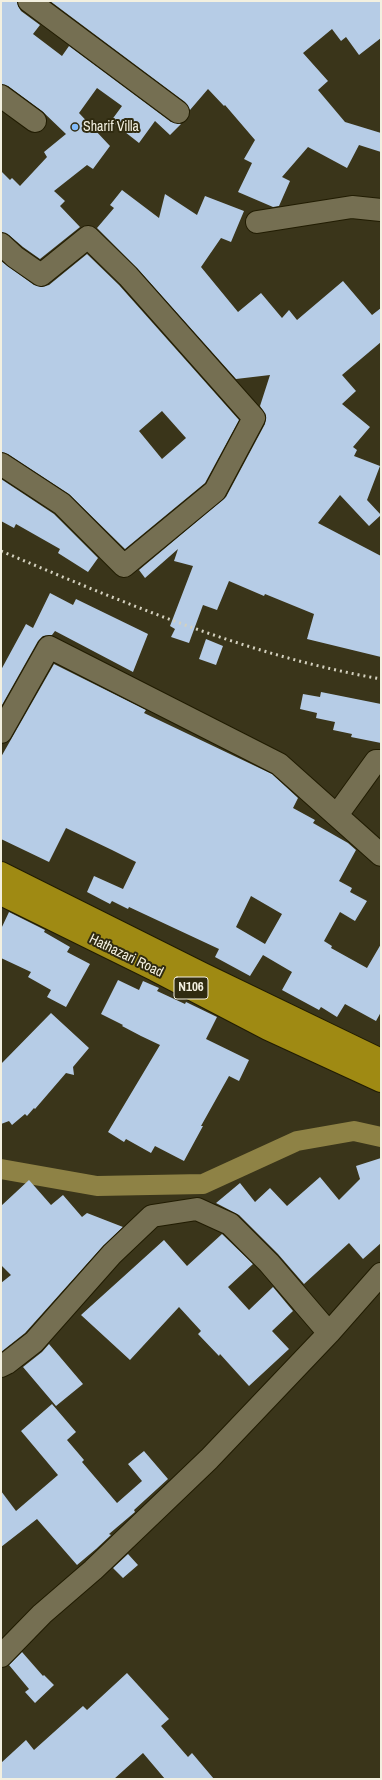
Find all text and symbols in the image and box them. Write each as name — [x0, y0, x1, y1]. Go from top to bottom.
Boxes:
place label: Sharif Villa — [83, 119, 139, 135]
marker: Sharif Villa — [70, 122, 80, 132]
street label: Hathazari Road — [86, 931, 166, 981]
road number: N106 — [174, 977, 208, 999]

